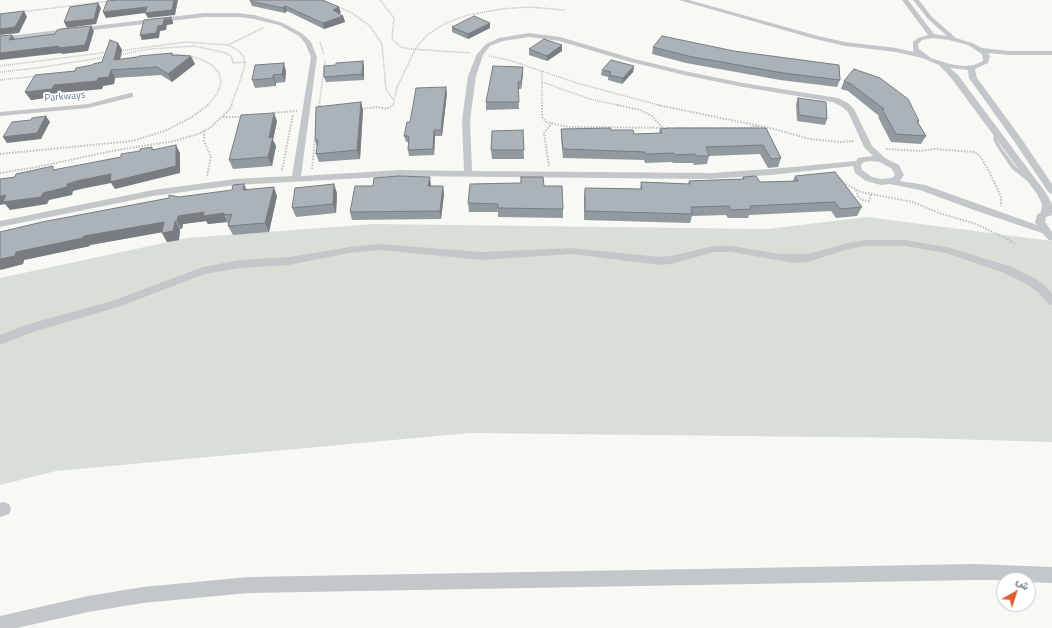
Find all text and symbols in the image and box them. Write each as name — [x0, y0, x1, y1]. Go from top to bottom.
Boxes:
street label: Parkways — [44, 89, 86, 105]
north arrow — [996, 572, 1036, 612]
text: ش — [1013, 573, 1033, 594]

